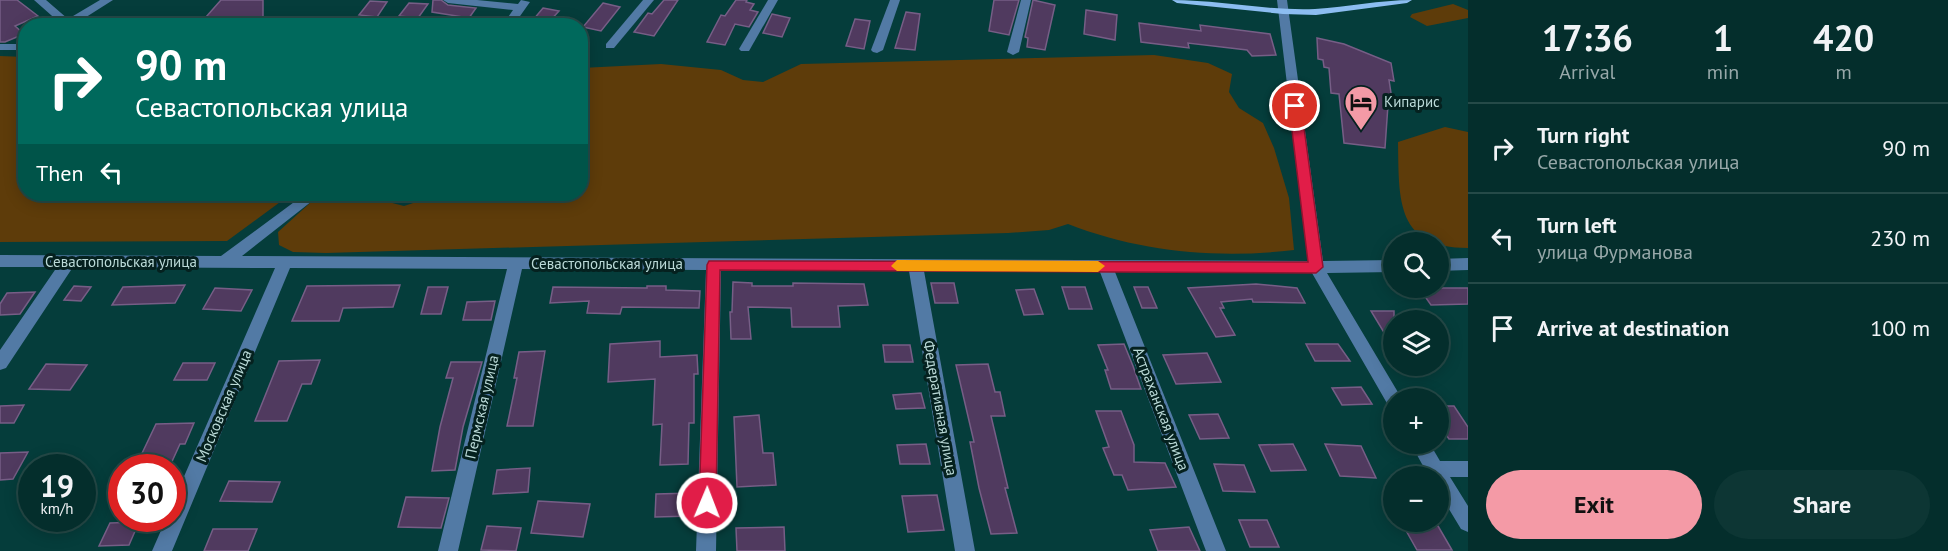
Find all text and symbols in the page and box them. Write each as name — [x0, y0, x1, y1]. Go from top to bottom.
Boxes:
text: 17:36 — [1542, 14, 1633, 61]
text: 1 — [1713, 14, 1733, 61]
text: 420 — [1813, 14, 1874, 61]
text: 90 m — [135, 37, 227, 92]
icon: right — [36, 42, 114, 120]
text: Arrival — [1559, 59, 1615, 85]
text: min — [1707, 59, 1739, 85]
text: m — [1836, 59, 1852, 85]
pin — [1269, 80, 1320, 131]
hotel icon: Кипарис — [1343, 84, 1379, 131]
icon: arrive — [1278, 89, 1311, 122]
text: Севастопольская улица — [135, 90, 408, 124]
place label: Кипарис — [1384, 92, 1440, 111]
text: Turn right — [1537, 121, 1629, 149]
icon: right — [1486, 132, 1519, 165]
text: 90 m — [1882, 134, 1930, 162]
text: Севастопольская улица — [1537, 149, 1740, 175]
icon: left — [95, 156, 128, 189]
text: Then — [36, 159, 83, 187]
text: Turn left — [1537, 211, 1617, 239]
icon: left — [1486, 222, 1519, 255]
text: 230 m — [1870, 224, 1930, 252]
map controls — [1383, 232, 1449, 532]
button: search — [1383, 232, 1449, 298]
text: улица Фурманова — [1537, 239, 1693, 265]
street label: Севастопольская улица — [45, 252, 197, 271]
street label: Севастопольская улица — [531, 254, 683, 273]
button: layers — [1383, 310, 1449, 376]
icon: arrive — [1486, 312, 1519, 345]
text: Arrive at destination — [1537, 314, 1729, 342]
text: 100 m — [1870, 314, 1930, 342]
street label: Федеративная улица — [919, 339, 962, 477]
street label: Астраханская улица — [1129, 344, 1194, 473]
street label: Московская улица — [191, 347, 256, 465]
street label: Пермская улица — [460, 353, 503, 461]
button: + — [1383, 388, 1449, 454]
speed limit sign: 30 — [108, 454, 186, 532]
text: 19 — [40, 466, 74, 505]
button: − — [1383, 466, 1449, 532]
button: Exit — [1486, 470, 1702, 539]
button: Share — [1714, 470, 1930, 539]
position arrow — [675, 471, 739, 535]
text: km/h — [41, 499, 73, 518]

